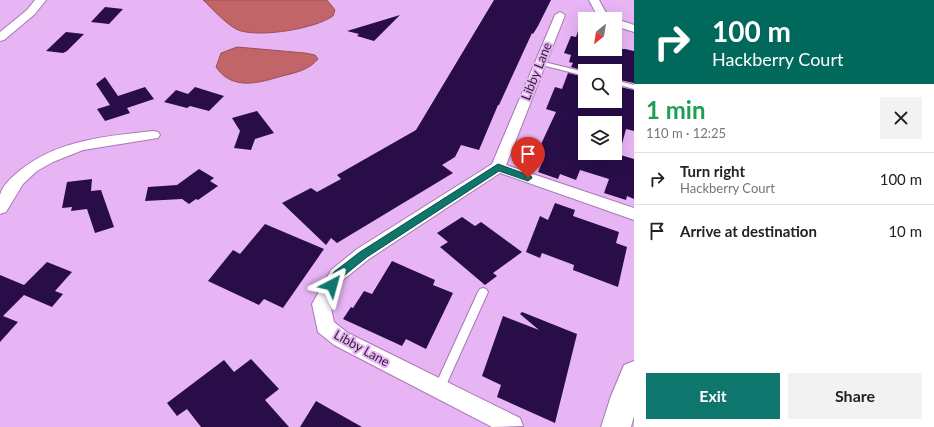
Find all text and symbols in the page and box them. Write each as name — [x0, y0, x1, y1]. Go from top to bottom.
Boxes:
north arrow — [578, 12, 622, 56]
map controls — [578, 12, 622, 160]
text: 100 m — [712, 14, 791, 48]
icon: right — [646, 16, 698, 68]
street label: Libby Lane — [517, 40, 555, 102]
text: Hackberry Court — [712, 48, 843, 70]
button: search — [578, 64, 622, 108]
text: 1 min — [646, 95, 706, 124]
button: close — [880, 97, 922, 139]
button: layers — [578, 116, 622, 160]
text: 110 m · 12:25 — [646, 125, 726, 141]
pin — [511, 137, 545, 178]
icon: arrive — [517, 143, 539, 165]
text: Turn right — [680, 162, 745, 180]
icon: right — [646, 168, 668, 190]
text: 100 m — [880, 170, 922, 188]
text: Hackberry Court — [680, 180, 775, 196]
icon: arrive — [646, 220, 668, 242]
text: Arrive at destination — [680, 222, 817, 240]
text: 10 m — [888, 222, 922, 240]
position arrow — [311, 264, 353, 306]
street label: Libby Lane — [331, 326, 393, 370]
button: Exit — [646, 373, 780, 419]
button: Share — [788, 373, 922, 419]

